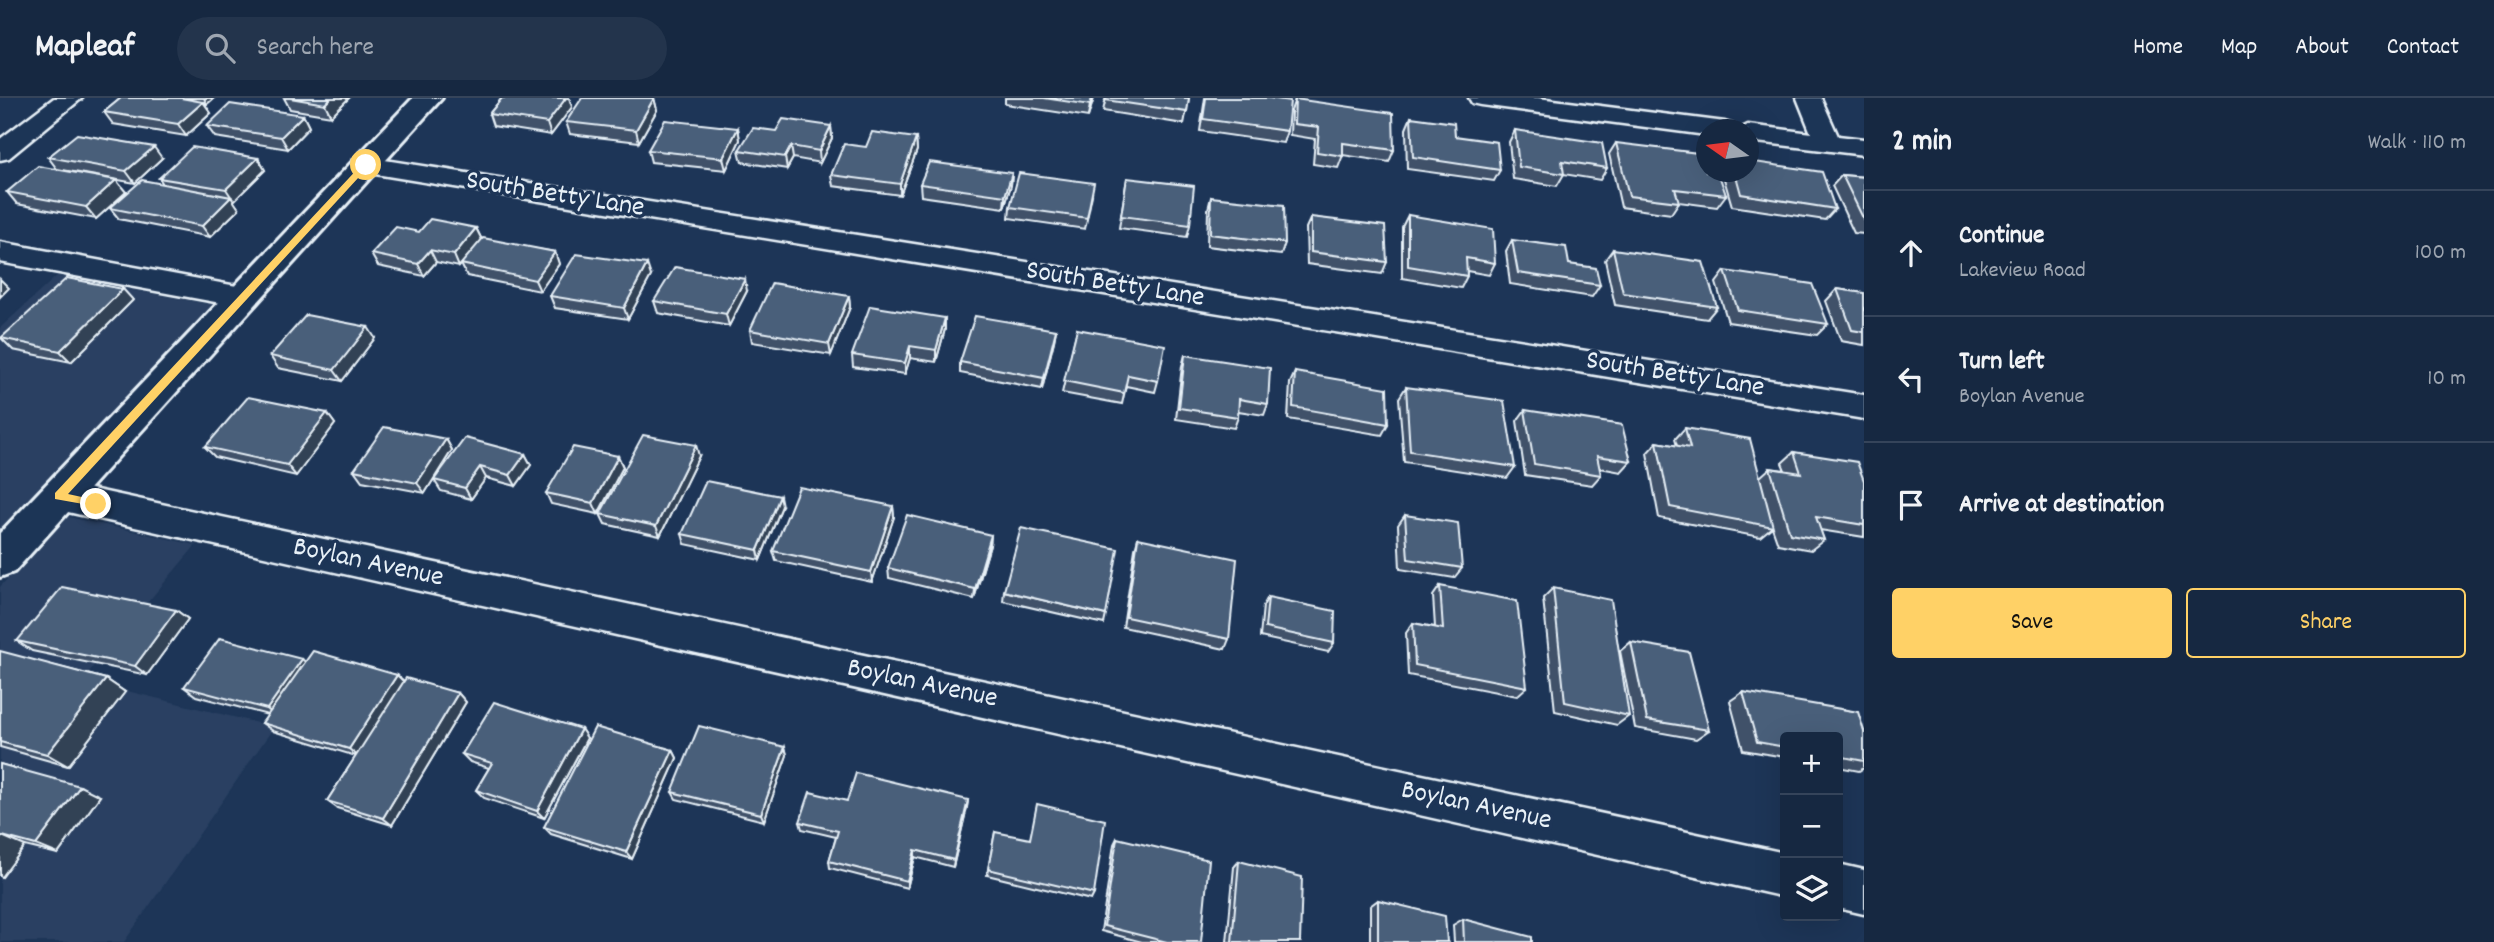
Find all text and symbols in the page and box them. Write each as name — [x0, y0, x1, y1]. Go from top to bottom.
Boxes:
search box — [177, 17, 667, 80]
text: Mapleaf — [35, 25, 135, 72]
icon: search — [201, 29, 239, 67]
text: Search here — [257, 30, 374, 67]
text: Home — [2133, 31, 2183, 65]
text: Map — [2221, 31, 2257, 65]
text: About — [2295, 31, 2349, 65]
text: Contact — [2387, 31, 2459, 65]
north arrow — [1696, 119, 1759, 182]
text: 2 min — [1892, 122, 1952, 165]
text: Walk · 110 m — [2368, 127, 2466, 160]
route start — [350, 149, 381, 180]
street label: South Betty Lane — [463, 162, 647, 230]
text: Continue — [1959, 218, 2044, 255]
icon: ahead — [1892, 234, 1930, 272]
text: 100 m — [2415, 237, 2466, 270]
street label: South Betty Lane — [1023, 252, 1207, 320]
text: Lakeview Road — [1959, 255, 2086, 288]
street label: South Betty Lane — [1583, 342, 1767, 410]
text: Turn left — [1959, 344, 2045, 381]
icon: left — [1892, 360, 1930, 398]
text: 10 m — [2427, 363, 2466, 396]
text: Boylan Avenue — [1959, 381, 2085, 414]
icon: arrive — [1892, 486, 1930, 524]
text: Arrive at destination — [1959, 487, 2164, 524]
route end — [80, 488, 111, 519]
street label: Boylan Avenue — [289, 529, 447, 599]
button: Save — [1892, 588, 2172, 658]
button: Share — [2186, 588, 2466, 658]
street label: Boylan Avenue — [843, 650, 1001, 720]
map controls — [1780, 732, 1843, 921]
button: + — [1780, 732, 1843, 795]
street label: Boylan Avenue — [1397, 772, 1555, 842]
button: − — [1780, 795, 1843, 858]
button: layers — [1780, 858, 1843, 921]

